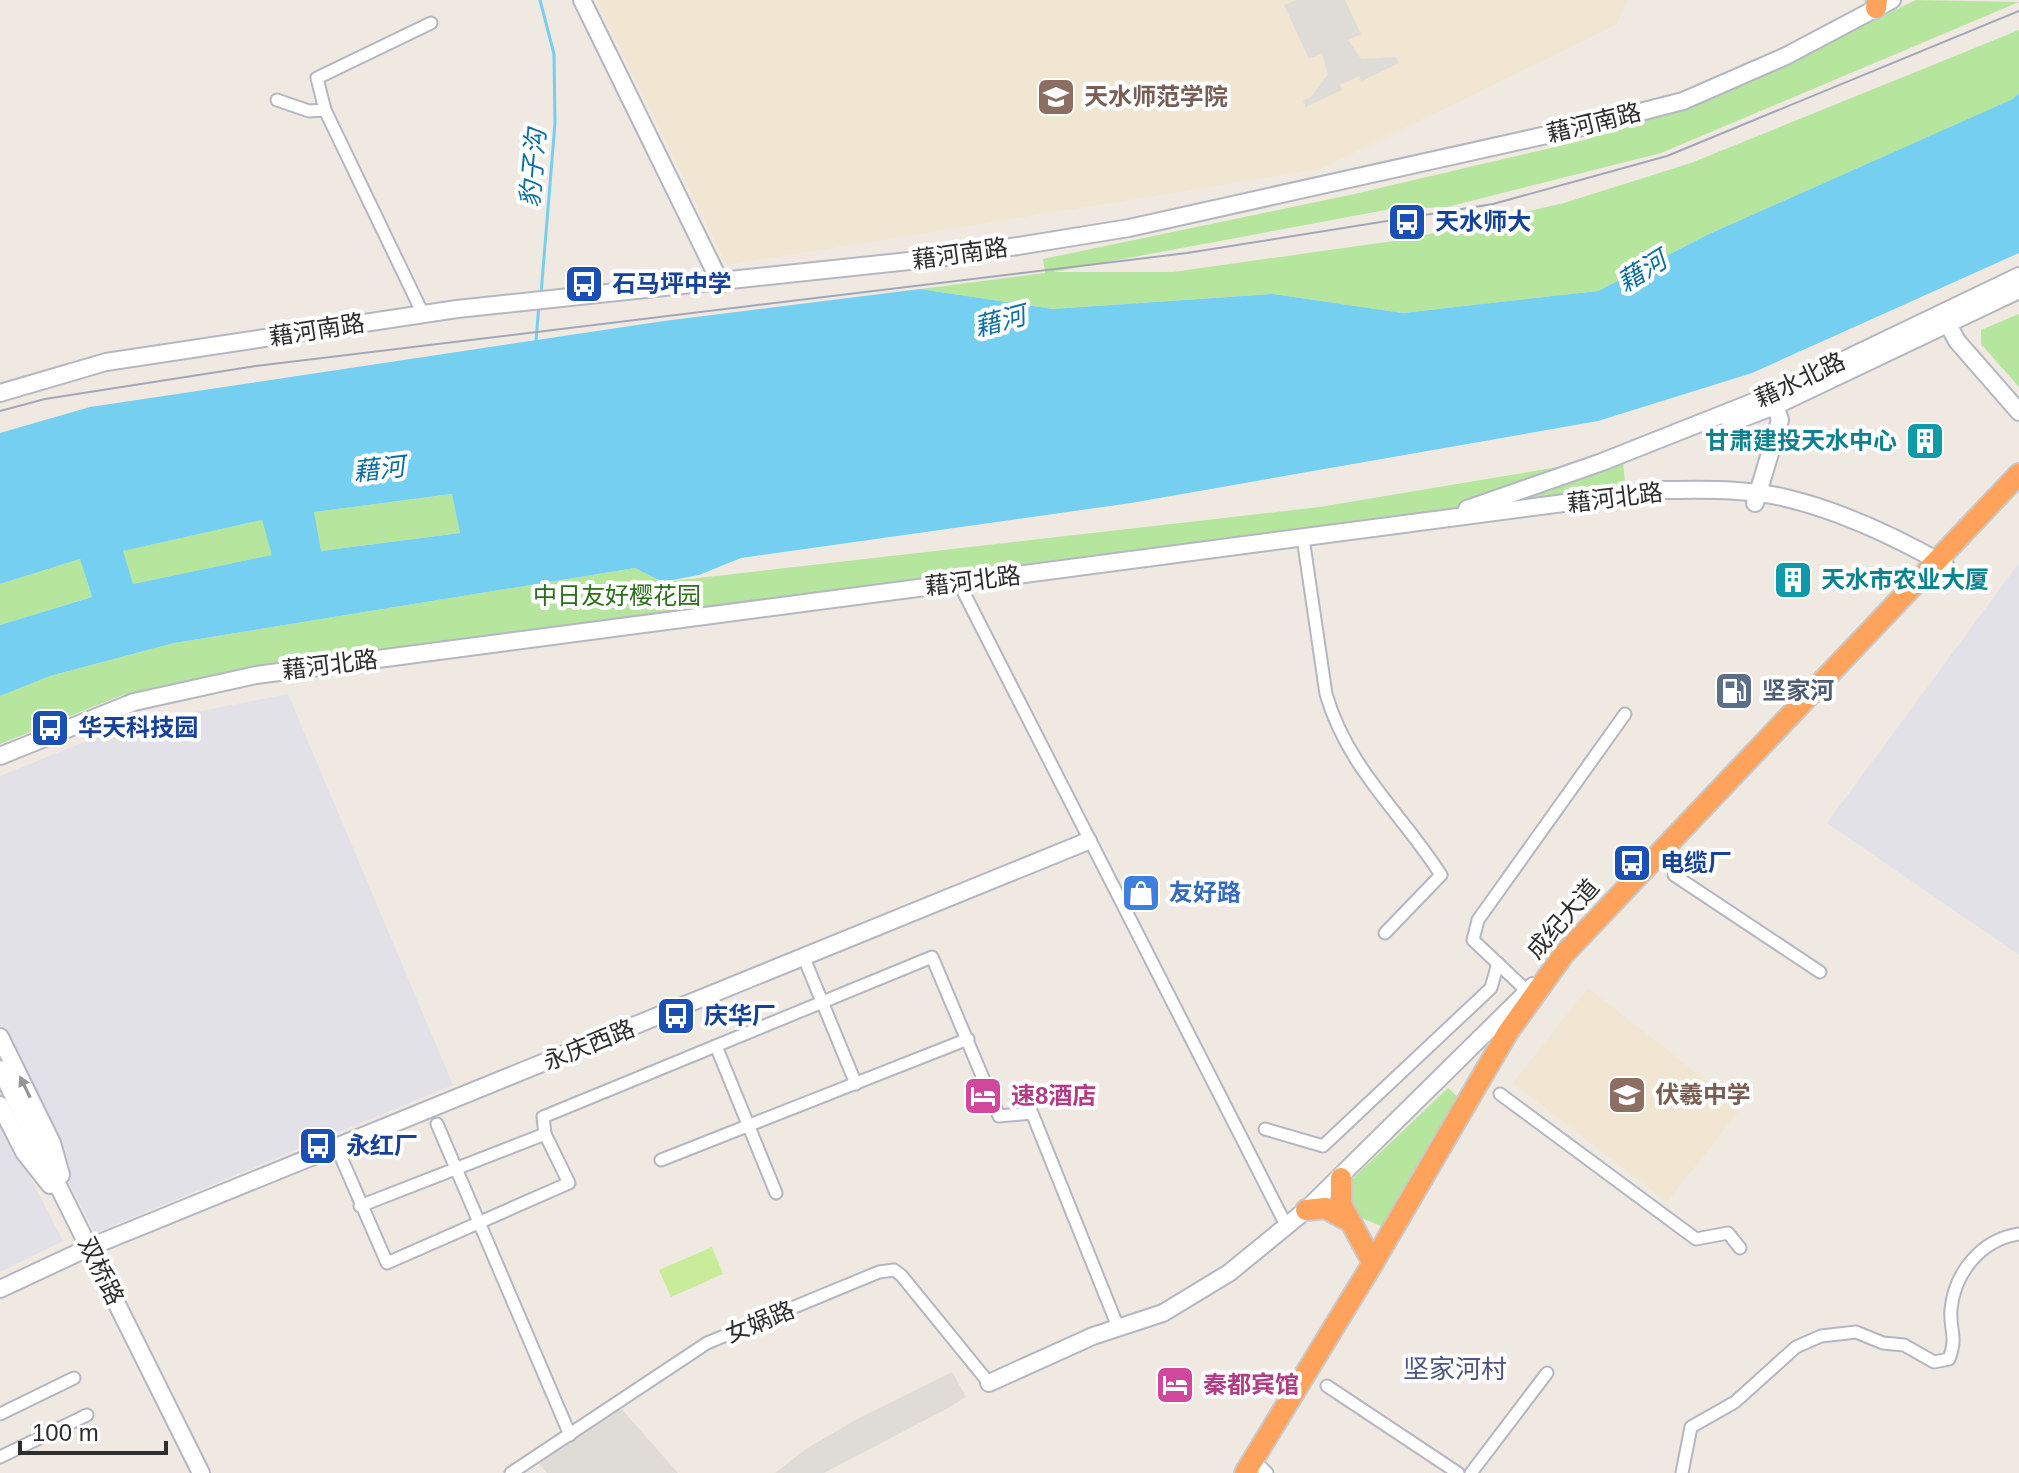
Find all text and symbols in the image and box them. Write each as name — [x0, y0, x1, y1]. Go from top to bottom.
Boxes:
school or university icon: 天水师范学院 — [1035, 76, 1077, 118]
place label: 天水师范学院 — [1084, 83, 1228, 110]
street label: 藉河南路 — [1544, 98, 1644, 147]
water label: 豹子沟 — [515, 125, 552, 208]
bus stop icon: 天水师大 — [1386, 201, 1428, 243]
place label: 天水师大 — [1435, 208, 1531, 235]
street label: 藉河南路 — [911, 233, 1009, 274]
water label: 藉河 — [1612, 242, 1676, 298]
bus stop icon: 石马坪中学 — [563, 263, 605, 305]
place label: 石马坪中学 — [612, 270, 732, 297]
water label: 藉河 — [971, 298, 1034, 342]
street label: 藉河南路 — [267, 309, 366, 350]
street label: 藉水北路 — [1751, 347, 1849, 412]
building icon: 甘肃建投天水中心 — [1904, 420, 1946, 462]
place label: 甘肃建投天水中心 — [1705, 427, 1897, 454]
water label: 藉河 — [351, 450, 412, 487]
street label: 藉河北路 — [1566, 478, 1664, 517]
building icon: 天水市农业大厦 — [1772, 559, 1814, 601]
street label: 藉河北路 — [924, 561, 1022, 600]
place label: 天水市农业大厦 — [1821, 566, 1989, 593]
park label: 中日友好樱花园 — [533, 582, 701, 609]
street label: 藉河北路 — [281, 645, 379, 684]
fuel station icon: 坚家河 — [1713, 670, 1755, 712]
place label: 坚家河 — [1762, 677, 1834, 704]
bus stop icon: 华天科技园 — [29, 707, 71, 749]
place label: 华天科技园 — [78, 714, 198, 741]
bus stop icon: 电缆厂 — [1611, 842, 1653, 884]
place label: 电缆厂 — [1660, 849, 1732, 876]
shop icon: 友好路 — [1120, 872, 1162, 914]
street label: 成纪大道 — [1521, 874, 1604, 964]
place label: 友好路 — [1169, 879, 1241, 906]
bus stop icon: 庆华厂 — [655, 995, 697, 1037]
place label: 庆华厂 — [704, 1002, 776, 1029]
street label: 永庆西路 — [539, 1014, 638, 1075]
school or university icon: 伏羲中学 — [1606, 1074, 1648, 1116]
one-way arrow — [18, 1075, 31, 1098]
hotel icon: 速8酒店 — [962, 1075, 1004, 1117]
place label: 伏羲中学 — [1655, 1081, 1751, 1108]
place label: 速8酒店 — [1011, 1082, 1096, 1109]
bus stop icon: 永红厂 — [297, 1125, 339, 1167]
place label: 永红厂 — [346, 1132, 418, 1159]
street label: 双桥路 — [74, 1233, 129, 1309]
street label: 女娲路 — [721, 1296, 798, 1348]
district label: 坚家河村 — [1403, 1354, 1507, 1384]
hotel icon: 秦都宾馆 — [1154, 1364, 1196, 1406]
place label: 秦都宾馆 — [1203, 1371, 1299, 1398]
scale bar — [20, 1405, 166, 1455]
text: 100 m — [32, 1419, 99, 1446]

